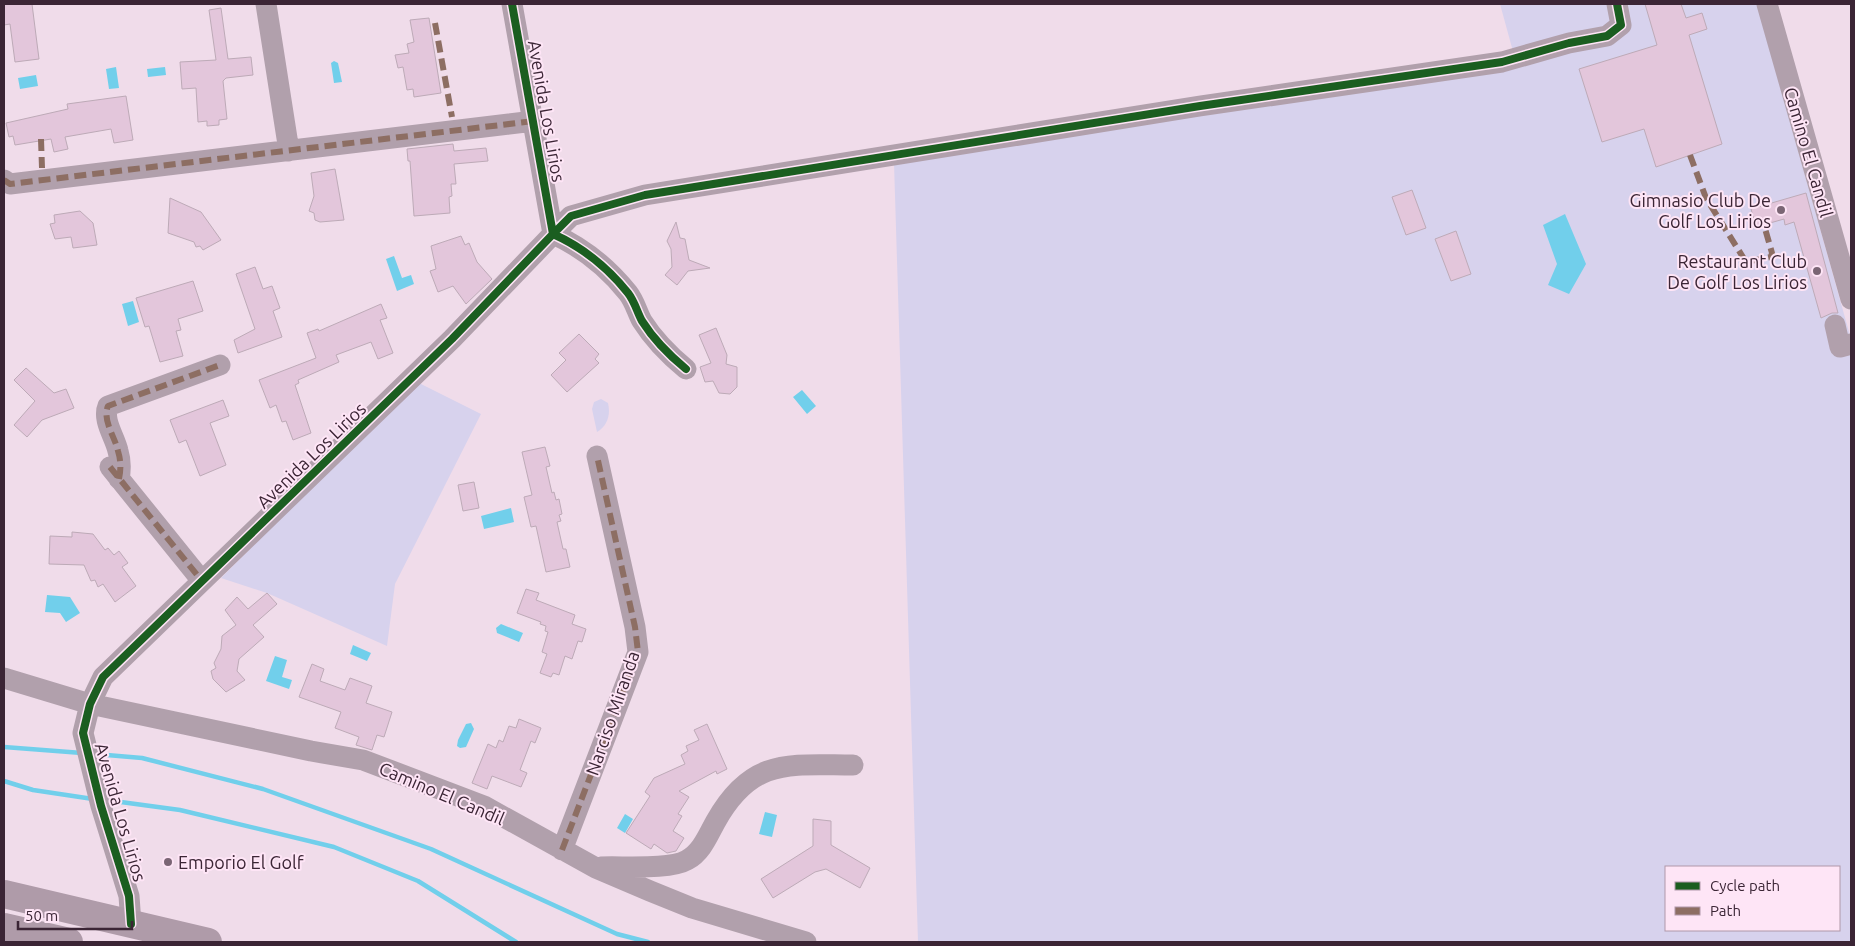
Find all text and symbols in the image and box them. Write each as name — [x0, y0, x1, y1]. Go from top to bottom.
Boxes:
street label: Avenida Los Lirios — [525, 39, 569, 184]
street label: Camino El Candil — [1781, 85, 1837, 220]
place label: Gimnasio Club De Golf Los Lirios — [1629, 190, 1771, 231]
marker: Gimnasio Club De Golf Los Lirios — [1775, 204, 1787, 216]
place label: Restaurant Club De Golf Los Lirios — [1667, 251, 1807, 292]
marker: Restaurant Club De Golf Los Lirios — [1811, 265, 1823, 277]
street label: Avenida Los Lirios — [252, 398, 370, 512]
street label: Narciso Miranda — [581, 648, 643, 778]
street label: Avenida Los Lirios — [92, 740, 150, 884]
street label: Camino El Candil — [376, 758, 508, 829]
place label: Emporio El Golf — [178, 852, 304, 872]
marker: Emporio El Golf — [162, 856, 174, 868]
legend — [1665, 866, 1840, 931]
text: Cycle path — [1710, 877, 1780, 894]
scale bar — [18, 898, 131, 930]
text: Path — [1710, 902, 1741, 919]
text: 50 m — [25, 907, 58, 924]

